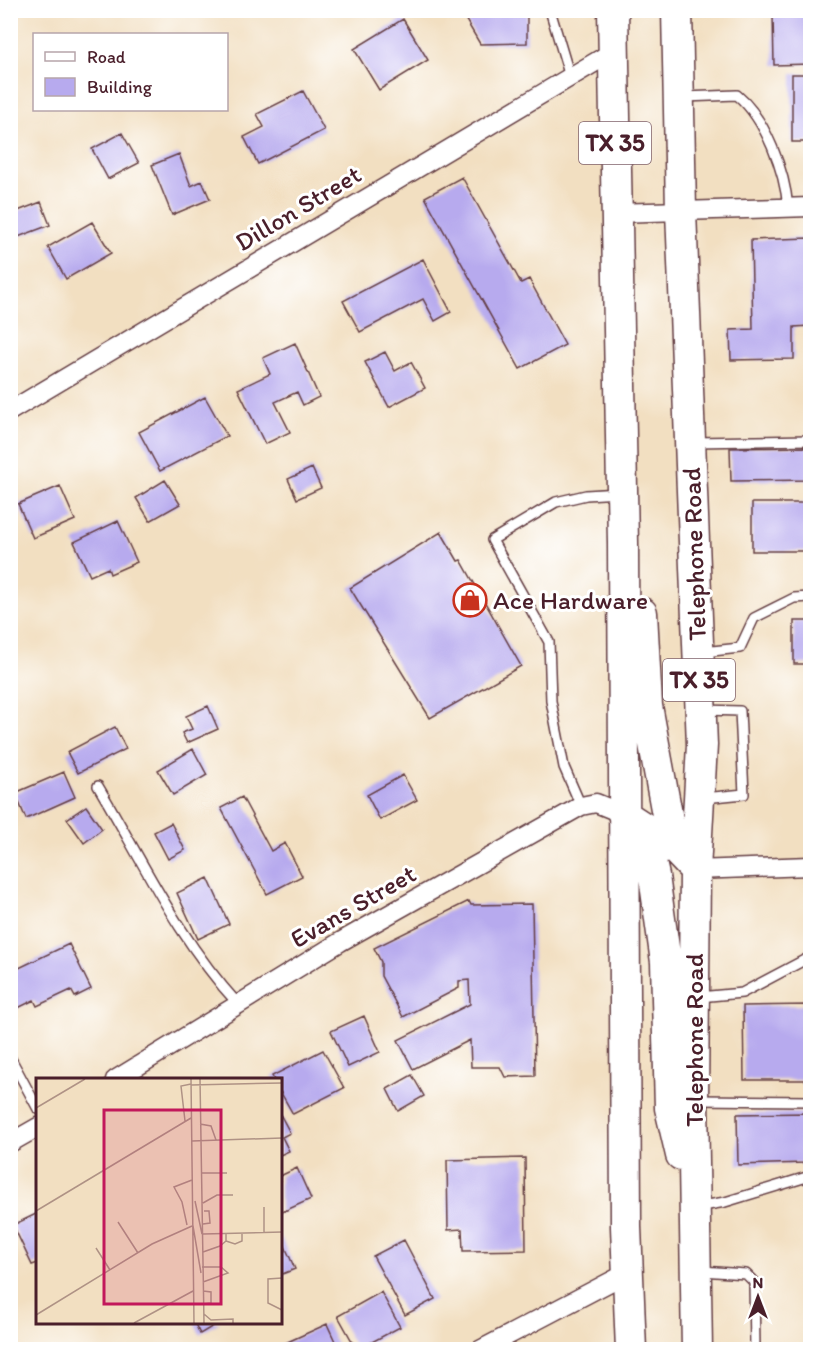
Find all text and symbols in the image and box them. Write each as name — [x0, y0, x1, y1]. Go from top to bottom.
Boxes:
legend — [33, 33, 228, 111]
text: Road — [87, 46, 126, 68]
text: Building — [87, 76, 153, 98]
road number: TX 35 — [579, 122, 651, 164]
street label: Dillon Street — [229, 158, 367, 258]
street label: Telephone Road — [675, 467, 713, 641]
shop icon: Ace Hardware — [452, 582, 488, 618]
place label: Ace Hardware — [493, 584, 648, 616]
road number: TX 35 — [663, 659, 735, 701]
street label: Evans Street — [285, 857, 422, 955]
street label: Telephone Road — [678, 953, 710, 1127]
inset map — [36, 1078, 282, 1324]
north arrow — [728, 1267, 788, 1327]
text: N — [753, 1273, 763, 1292]

